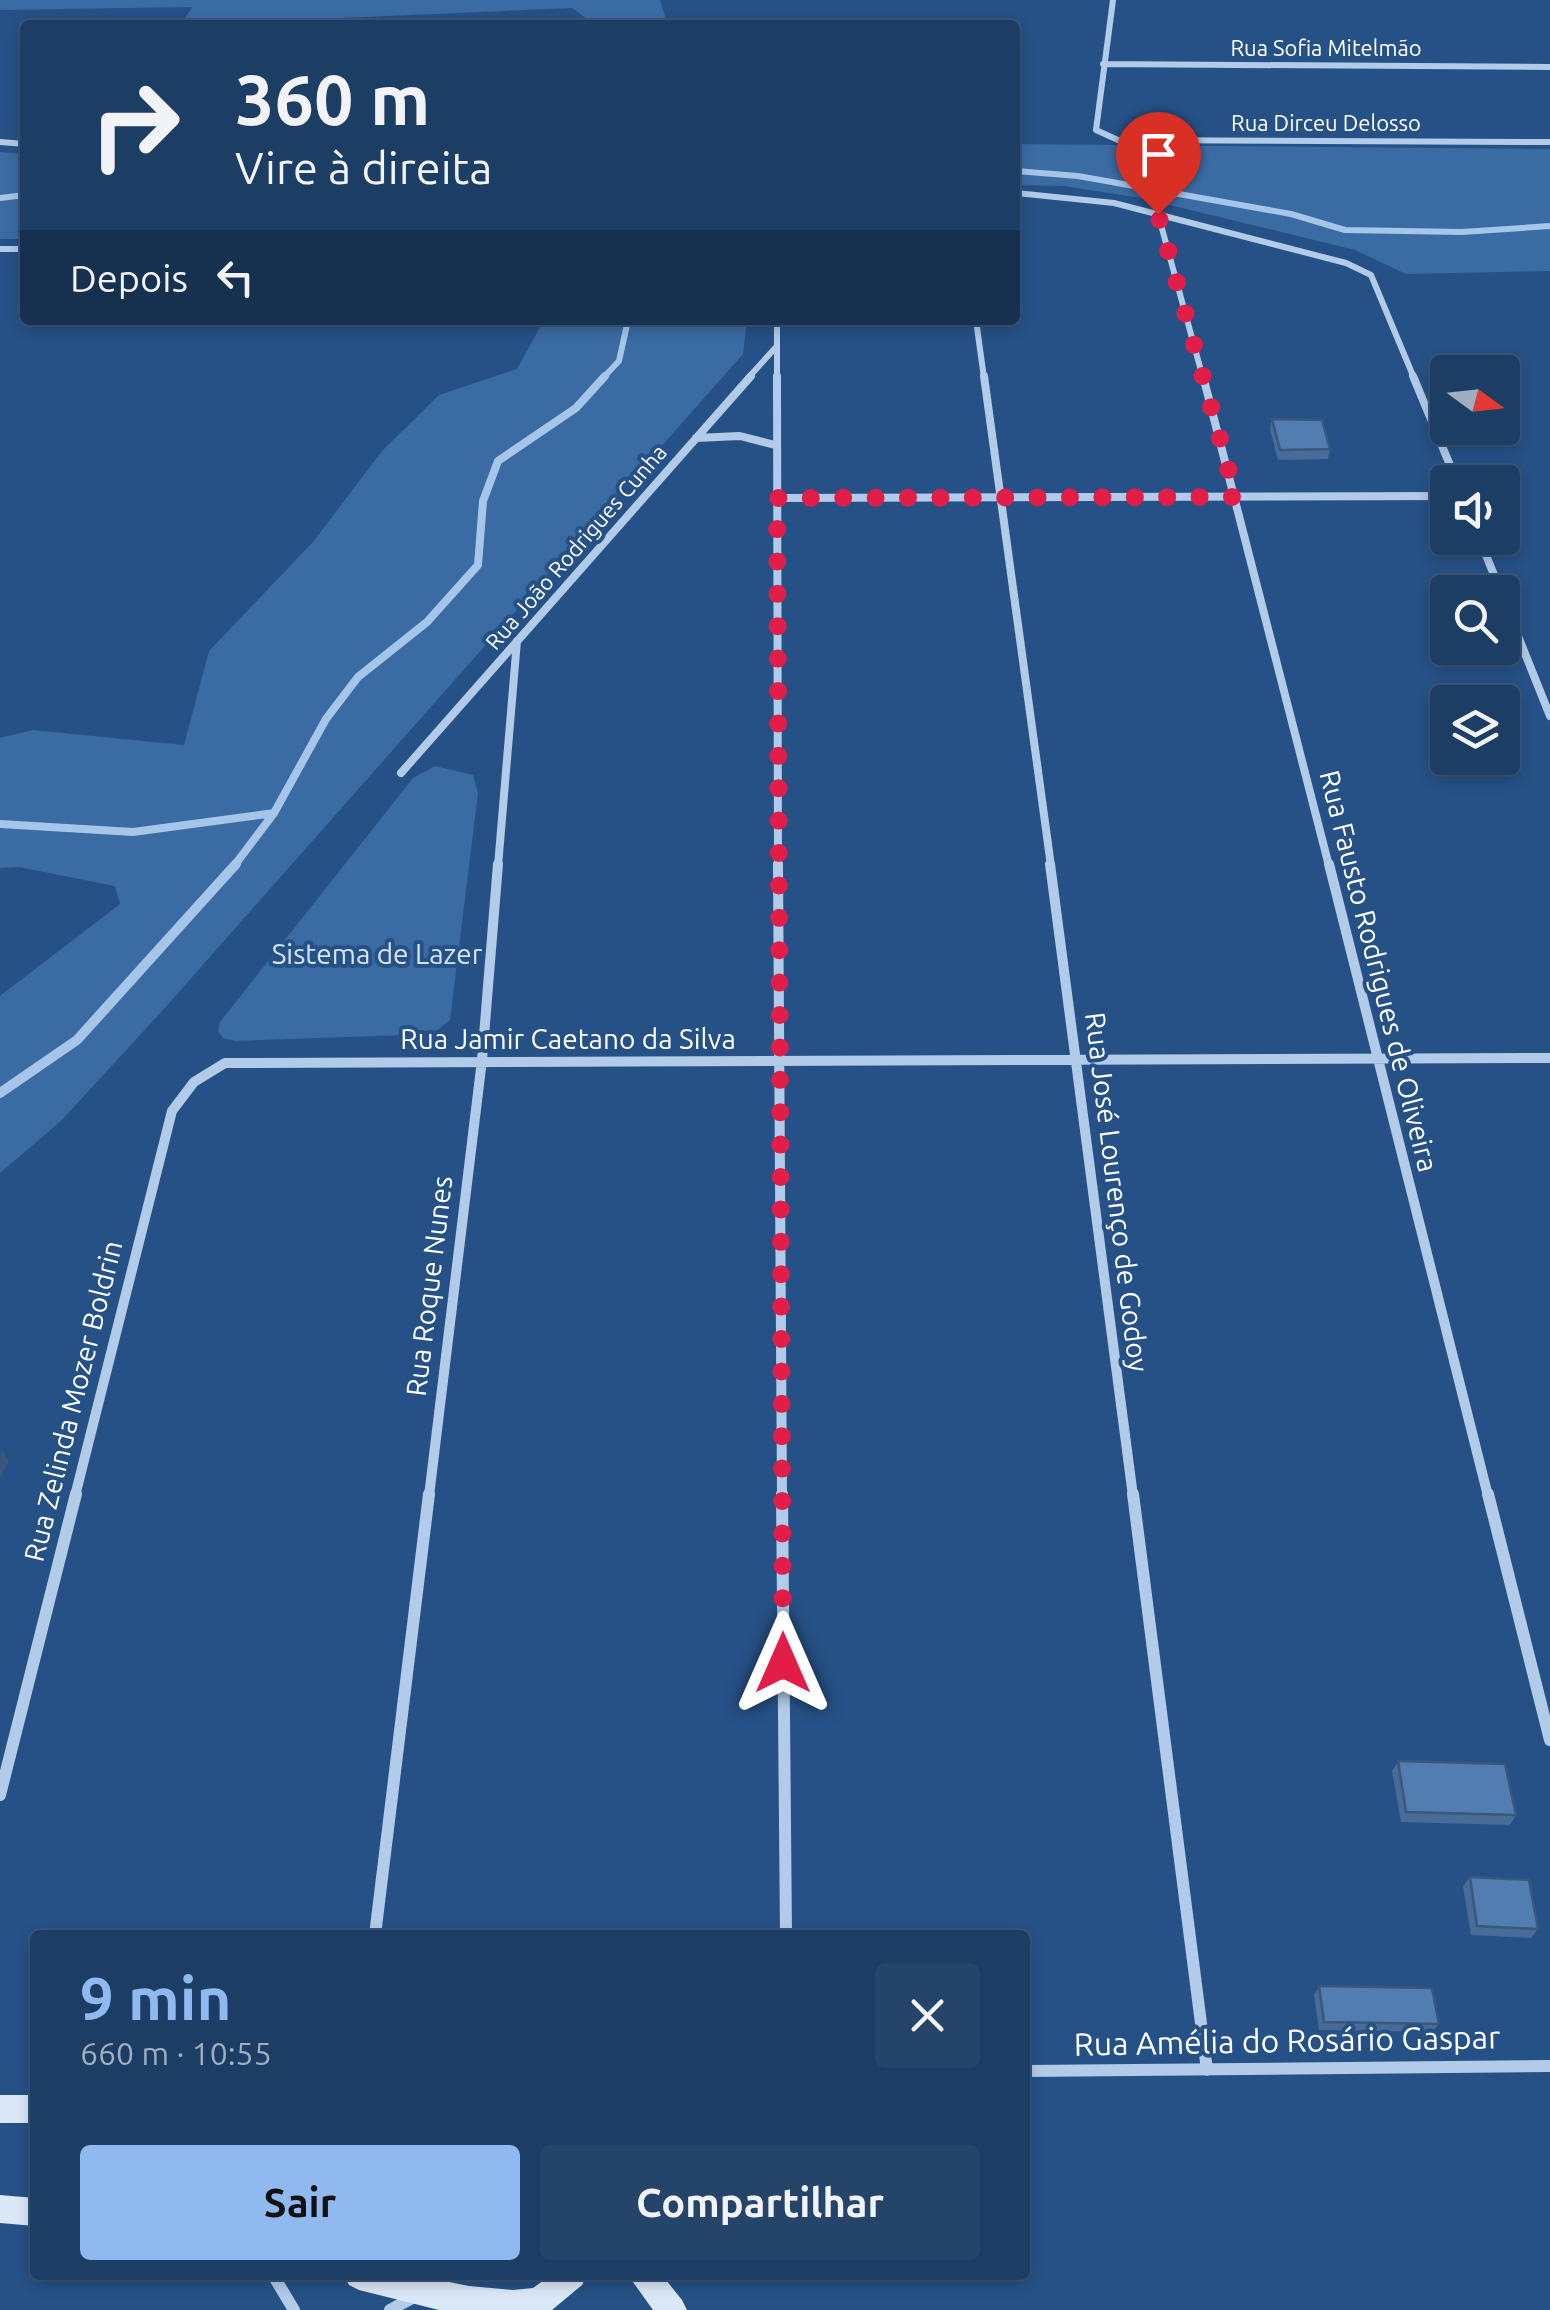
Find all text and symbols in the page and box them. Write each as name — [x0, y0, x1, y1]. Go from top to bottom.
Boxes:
street label: Rua Sofia Mitelmão — [1230, 35, 1422, 60]
icon: right — [70, 60, 200, 190]
text: 360 m — [235, 60, 430, 138]
street label: Rua Dirceu Delosso — [1231, 110, 1421, 135]
pin — [1116, 112, 1201, 215]
icon: arrive — [1131, 127, 1186, 182]
text: Vire à direita — [235, 142, 492, 193]
icon: left — [208, 250, 263, 305]
text: Depois — [70, 257, 188, 299]
north arrow — [1430, 355, 1520, 445]
map controls — [1430, 355, 1520, 775]
street label: Rua João Rodrigues Cunha — [480, 439, 671, 654]
button: sound — [1430, 465, 1520, 555]
button: search — [1430, 575, 1520, 665]
button: layers — [1430, 685, 1520, 775]
street label: Rua Fausto Rodrigues de Oliveira — [1315, 767, 1444, 1175]
park label: Sistema de Lazer — [272, 938, 483, 969]
street label: Rua José Lourenço de Godoy — [1080, 1010, 1155, 1374]
street label: Rua Jamir Caetano da Silva — [400, 1023, 736, 1054]
street label: Rua Roque Nunes — [400, 1174, 457, 1398]
street label: Rua Zelinda Mozer Boldrin — [18, 1237, 127, 1565]
position arrow — [731, 1611, 835, 1715]
button: close — [875, 1963, 980, 2068]
text: 9 min — [80, 1964, 232, 2031]
street label: Rua Amélia do Rosário Gaspar — [1073, 2018, 1501, 2062]
text: 660 m · 10:55 — [80, 2035, 272, 2071]
button: Sair — [80, 2145, 520, 2260]
button: Compartilhar — [540, 2145, 980, 2260]

